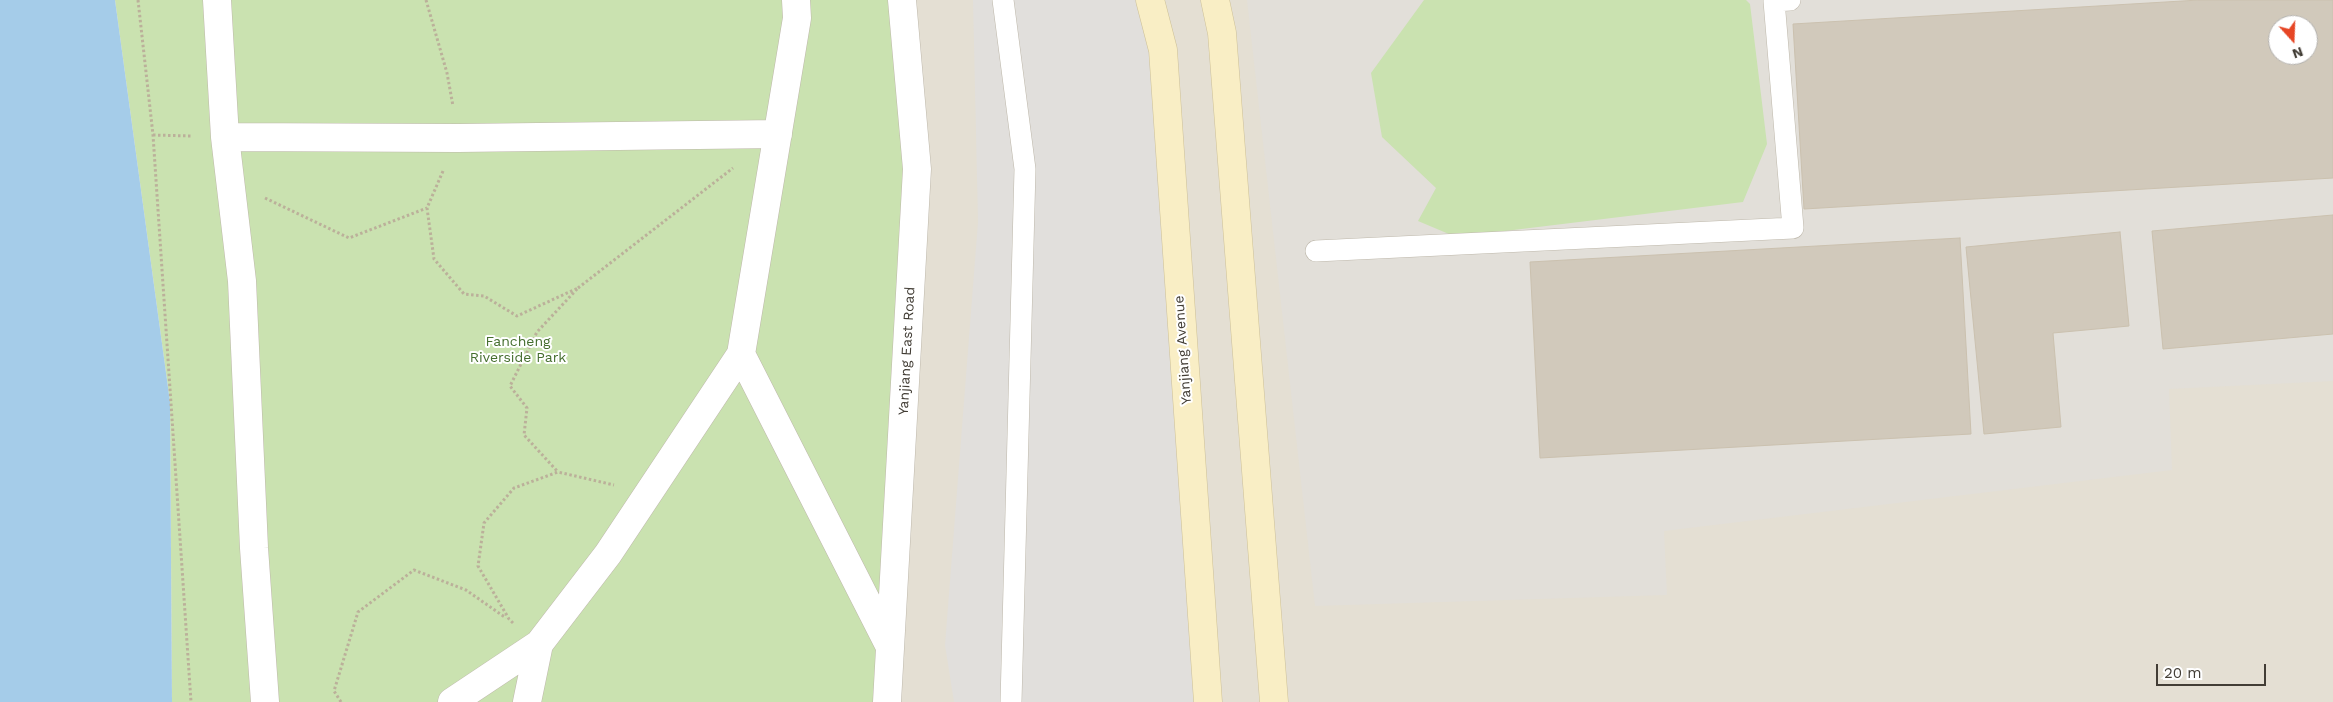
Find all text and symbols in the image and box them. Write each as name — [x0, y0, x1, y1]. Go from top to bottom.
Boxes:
north arrow — [2268, 15, 2318, 65]
text: N — [2290, 44, 2305, 62]
street label: Yanjiang East Road — [895, 286, 919, 416]
street label: Yanjiang Avenue — [1171, 295, 1195, 405]
park label: Fancheng Riverside Park — [470, 334, 566, 367]
scale bar — [2158, 654, 2268, 686]
text: 20 m — [2164, 664, 2202, 682]

